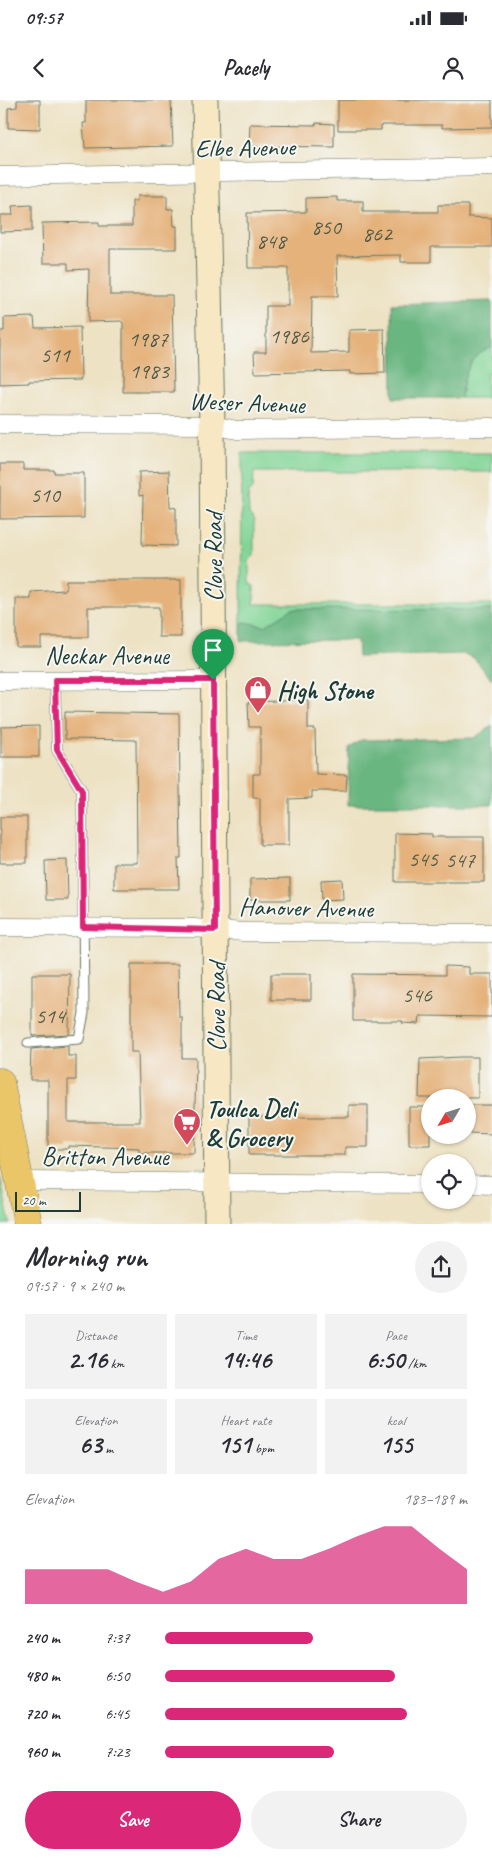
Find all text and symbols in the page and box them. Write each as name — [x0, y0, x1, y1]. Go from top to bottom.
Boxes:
text: 09:57 — [25, 6, 62, 30]
icon: back — [25, 54, 53, 82]
text: Pacely — [223, 54, 269, 82]
icon: person — [439, 54, 467, 82]
street label: Elbe Avenue — [195, 131, 297, 165]
house number: 850 — [311, 213, 343, 241]
house number: 862 — [362, 220, 394, 248]
house number: 848 — [256, 227, 288, 255]
house number: 1986 — [269, 322, 310, 350]
house number: 1987 — [128, 325, 169, 353]
house number: 511 — [40, 341, 71, 369]
house number: 1983 — [129, 357, 171, 385]
street label: Weser Avenue — [189, 385, 307, 421]
house number: 510 — [30, 481, 62, 509]
street label: Clove Road — [198, 509, 230, 602]
pin — [192, 629, 234, 680]
icon: arrive — [199, 636, 227, 664]
street label: Neckar Avenue — [45, 640, 171, 672]
shop icon: High Stone — [243, 675, 273, 714]
place label: High Stone — [277, 675, 374, 707]
house number: 545 — [408, 845, 439, 873]
house number: 547 — [445, 846, 476, 874]
street label: Hanover Avenue — [239, 891, 375, 925]
street label: Clove Road — [201, 959, 233, 1052]
house number: 546 — [402, 981, 433, 1009]
house number: 514 — [35, 1002, 67, 1030]
north arrow — [421, 1089, 476, 1144]
map controls — [421, 1089, 476, 1209]
place label: Toulca Deli & Grocery — [206, 1093, 299, 1154]
supermarket icon: Toulca Deli & Grocery — [172, 1107, 202, 1146]
street label: Britton Avenue — [41, 1141, 170, 1173]
button: locate — [421, 1154, 476, 1209]
scale bar — [15, 1189, 81, 1212]
text: 20 m — [22, 1192, 46, 1209]
text: Morning run — [25, 1239, 147, 1274]
button: share — [415, 1241, 467, 1293]
text: 09:57 · 9 × 240 m — [25, 1276, 124, 1296]
text: Distance — [75, 1327, 117, 1344]
text: Time — [235, 1327, 257, 1344]
text: Pace — [385, 1327, 407, 1344]
text: 2.16 — [68, 1344, 107, 1376]
text: 14:46 — [221, 1344, 271, 1376]
text: 6:50 — [366, 1344, 405, 1376]
text: km — [107, 1355, 124, 1372]
text: /km — [405, 1355, 426, 1372]
text: Elevation — [74, 1412, 118, 1429]
text: Heart rate — [220, 1412, 272, 1429]
text: kcal — [387, 1412, 405, 1429]
text: 63 — [79, 1429, 102, 1461]
text: 151 — [218, 1429, 251, 1461]
text: 155 — [380, 1429, 412, 1461]
text: m — [102, 1440, 113, 1457]
text: bpm — [251, 1440, 274, 1457]
text: Elevation — [25, 1489, 74, 1509]
text: 183–189 m — [404, 1489, 467, 1509]
text: 240 m — [25, 1628, 60, 1648]
text: 7:37 — [105, 1628, 130, 1648]
text: 480 m — [25, 1666, 60, 1686]
text: 6:50 — [105, 1666, 130, 1686]
text: 720 m — [25, 1704, 60, 1724]
text: 6:45 — [105, 1704, 130, 1724]
text: 960 m — [25, 1742, 60, 1762]
text: 7:23 — [105, 1742, 130, 1762]
button: Save — [25, 1791, 241, 1849]
button: Share — [251, 1791, 467, 1849]

